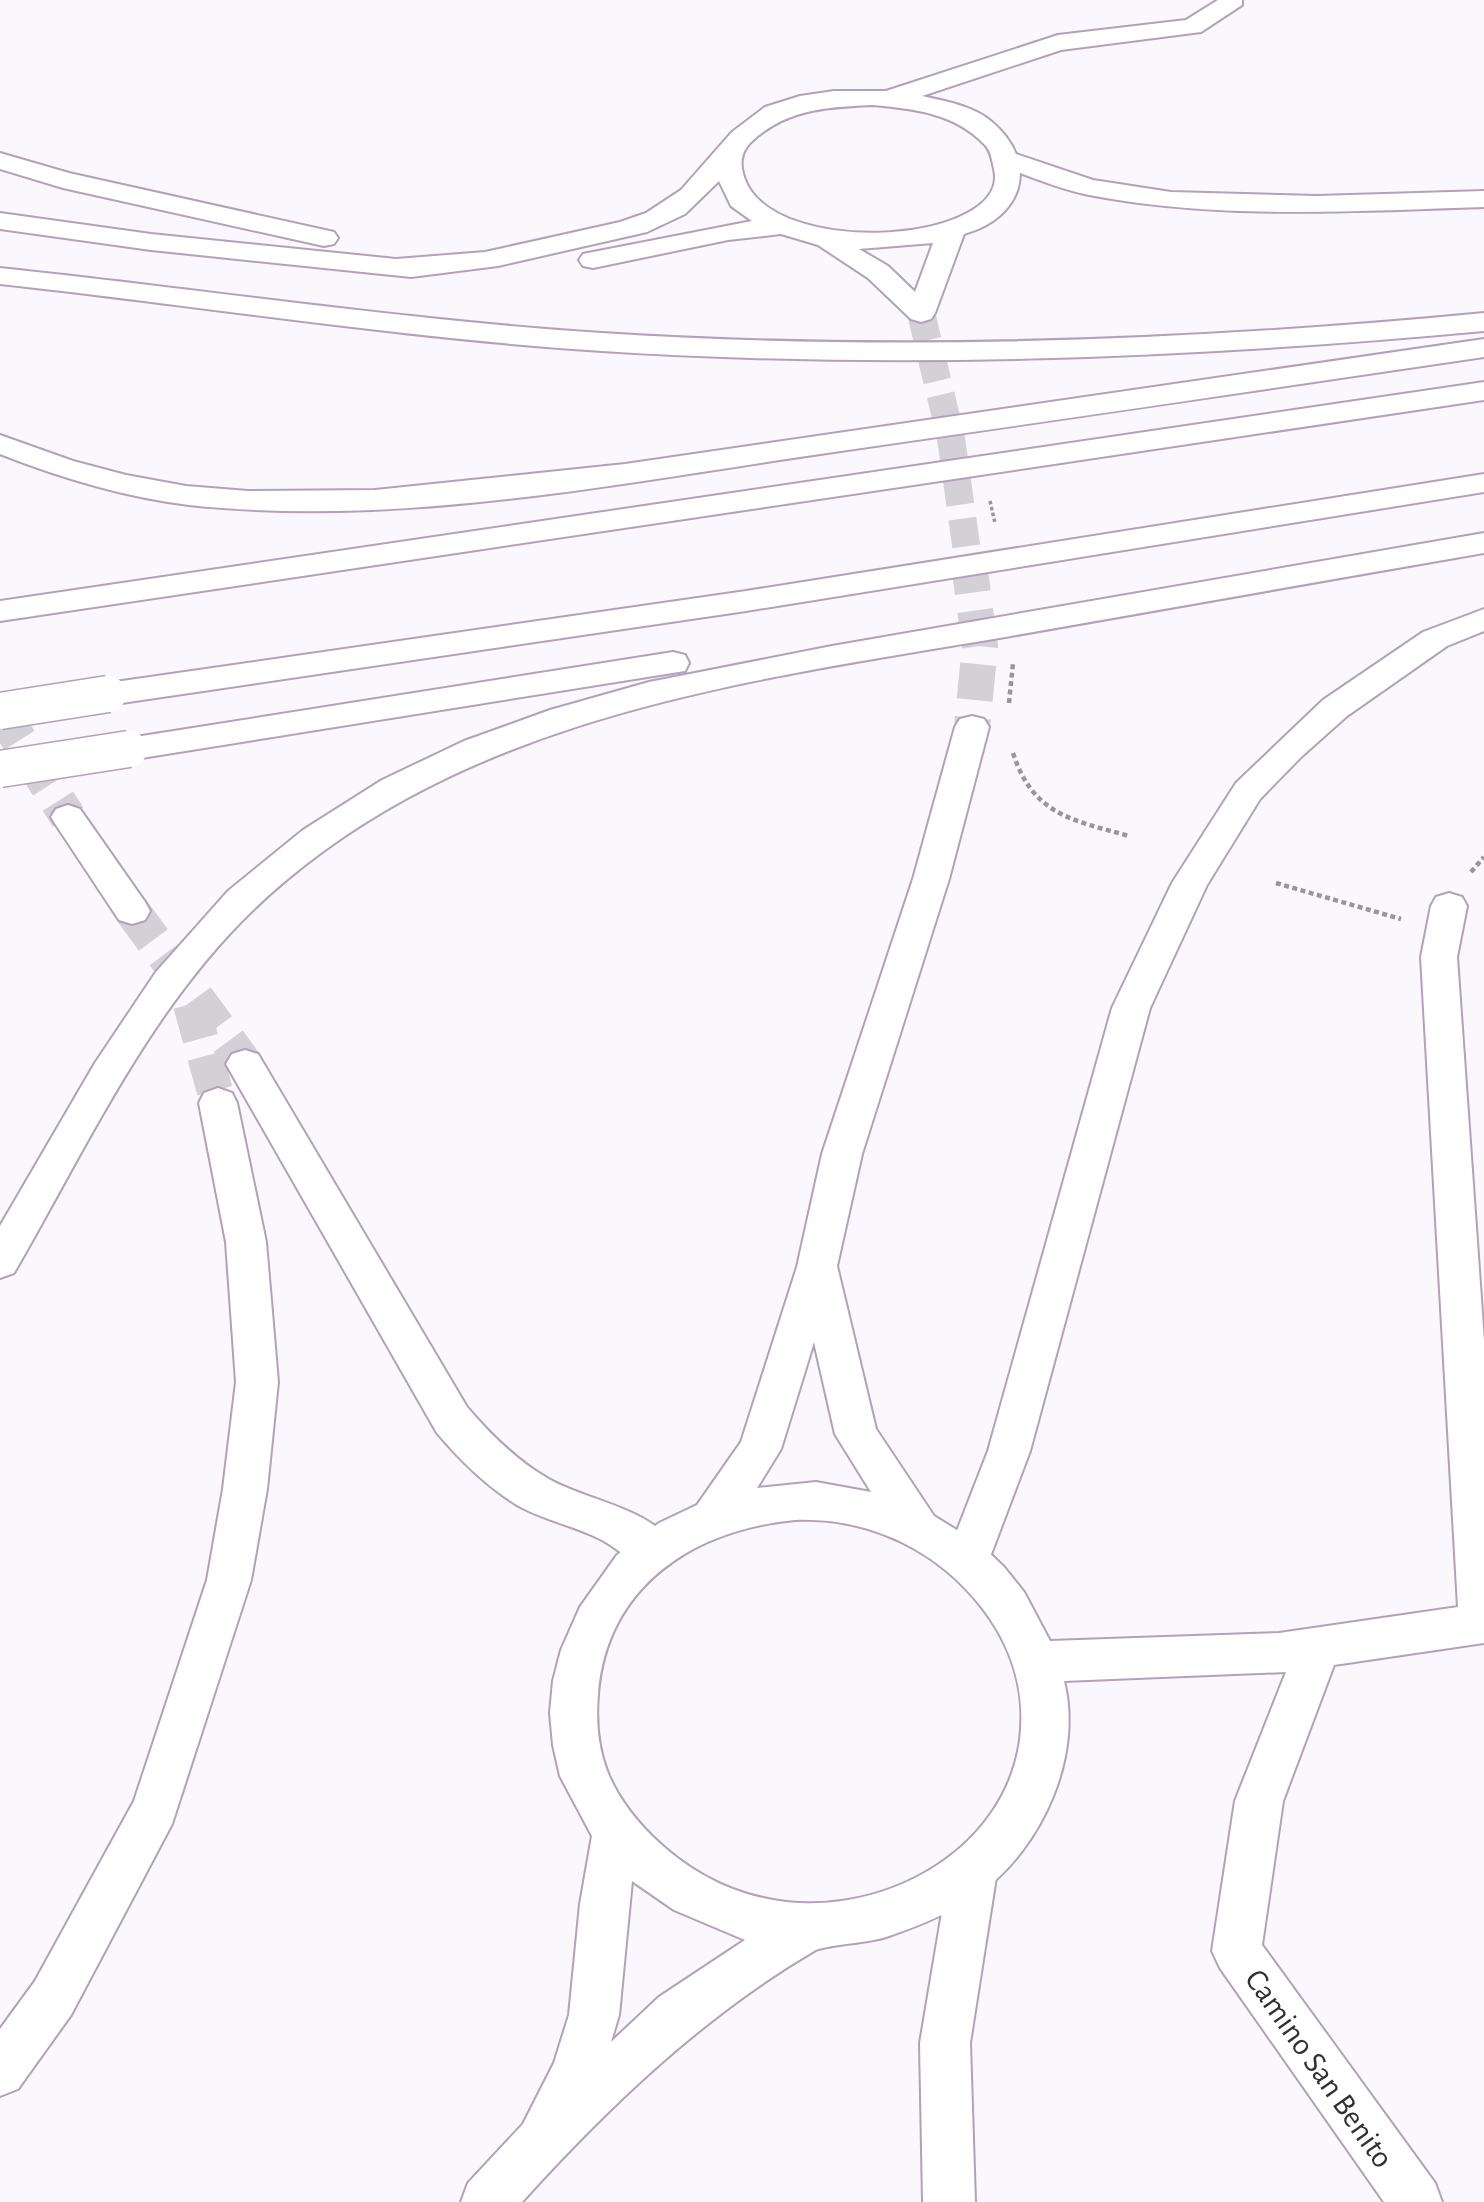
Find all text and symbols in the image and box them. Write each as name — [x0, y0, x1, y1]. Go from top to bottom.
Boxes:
street label: Camino San Benito — [1239, 1964, 1399, 2174]

